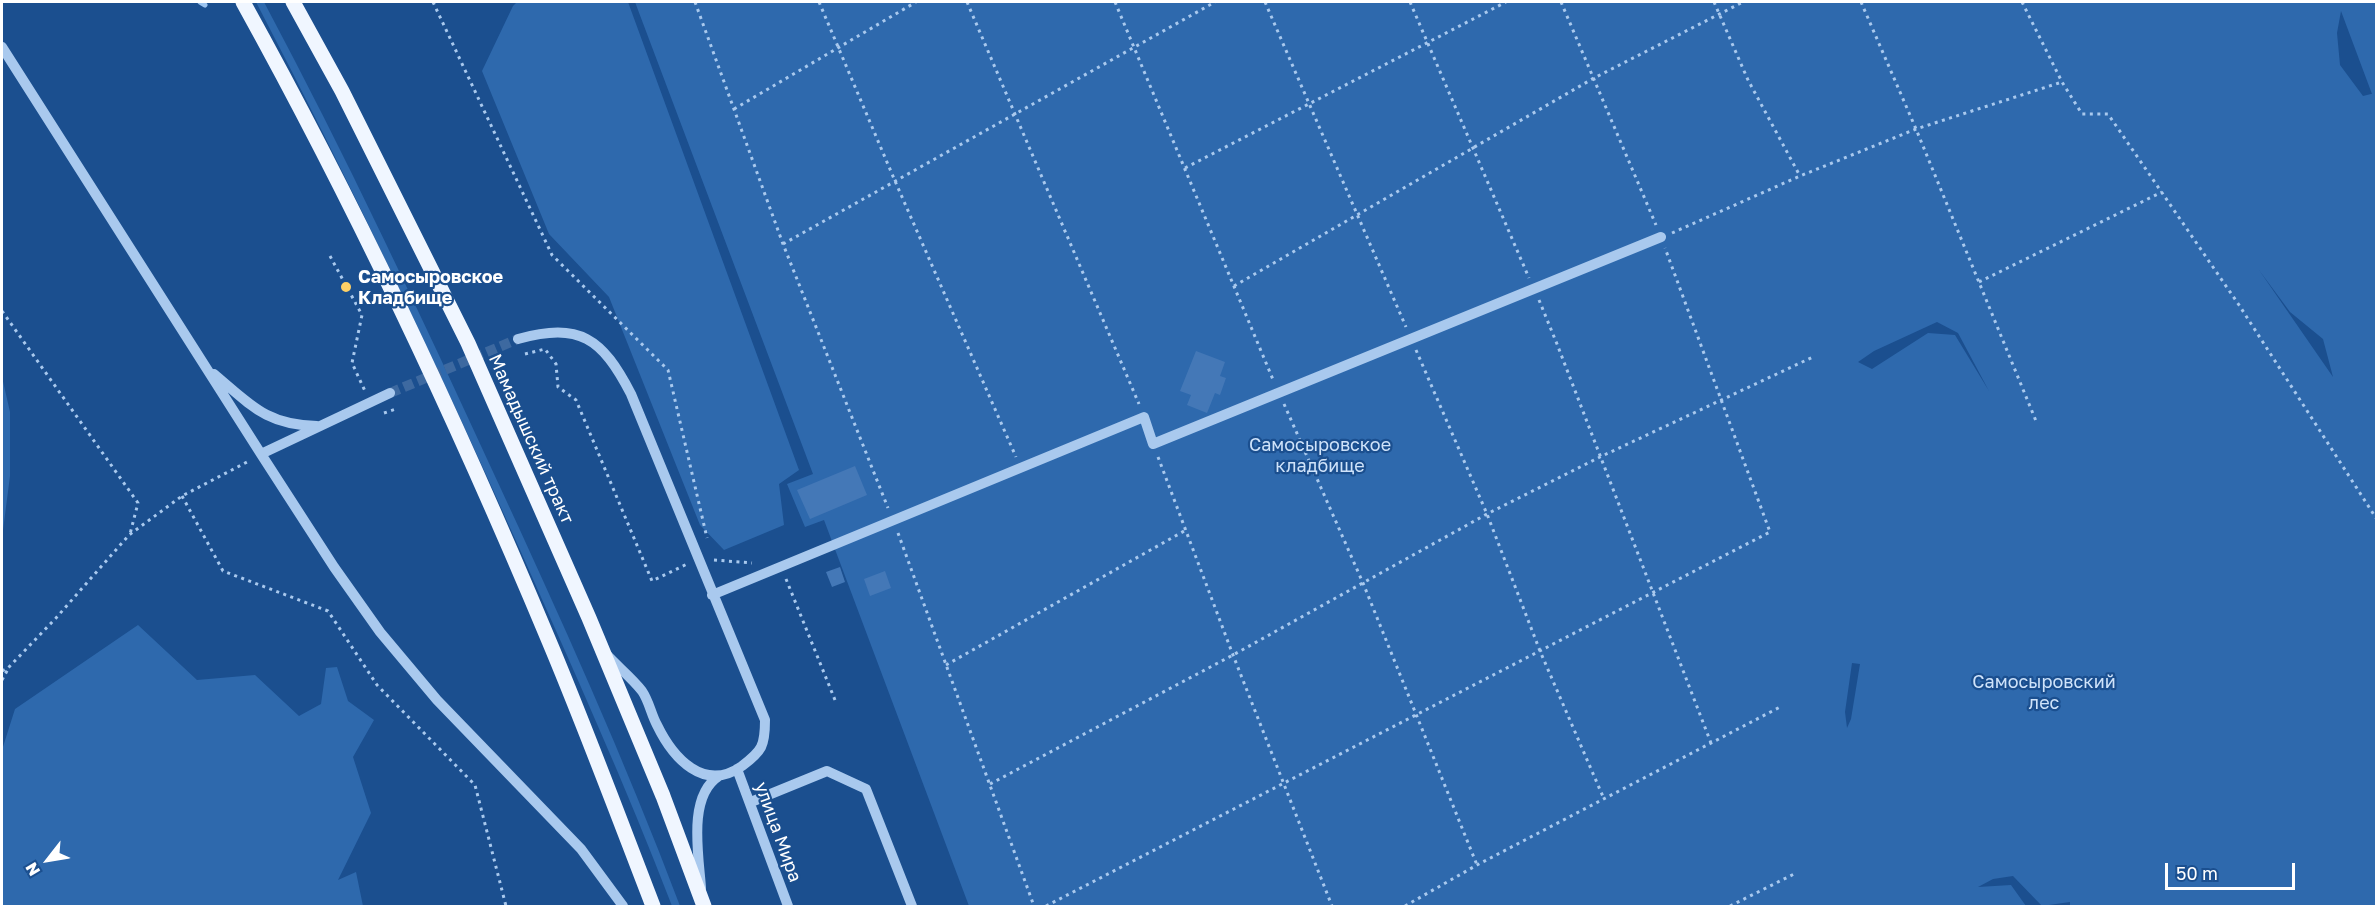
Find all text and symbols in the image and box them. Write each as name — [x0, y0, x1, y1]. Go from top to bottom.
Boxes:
place label: Самосыровское Кладбище — [358, 266, 503, 308]
marker: Самосыровское Кладбище — [339, 280, 353, 294]
street label: Мамадышский тракт — [484, 351, 578, 527]
park label: Самосыровское кладбище — [1249, 434, 1391, 476]
park label: Самосыровский лес — [1972, 671, 2116, 714]
street label: улица Мира — [750, 779, 806, 885]
north arrow — [18, 830, 78, 890]
scale bar — [2168, 851, 2298, 889]
text: N — [21, 859, 44, 880]
text: 50 m — [2176, 862, 2218, 884]

